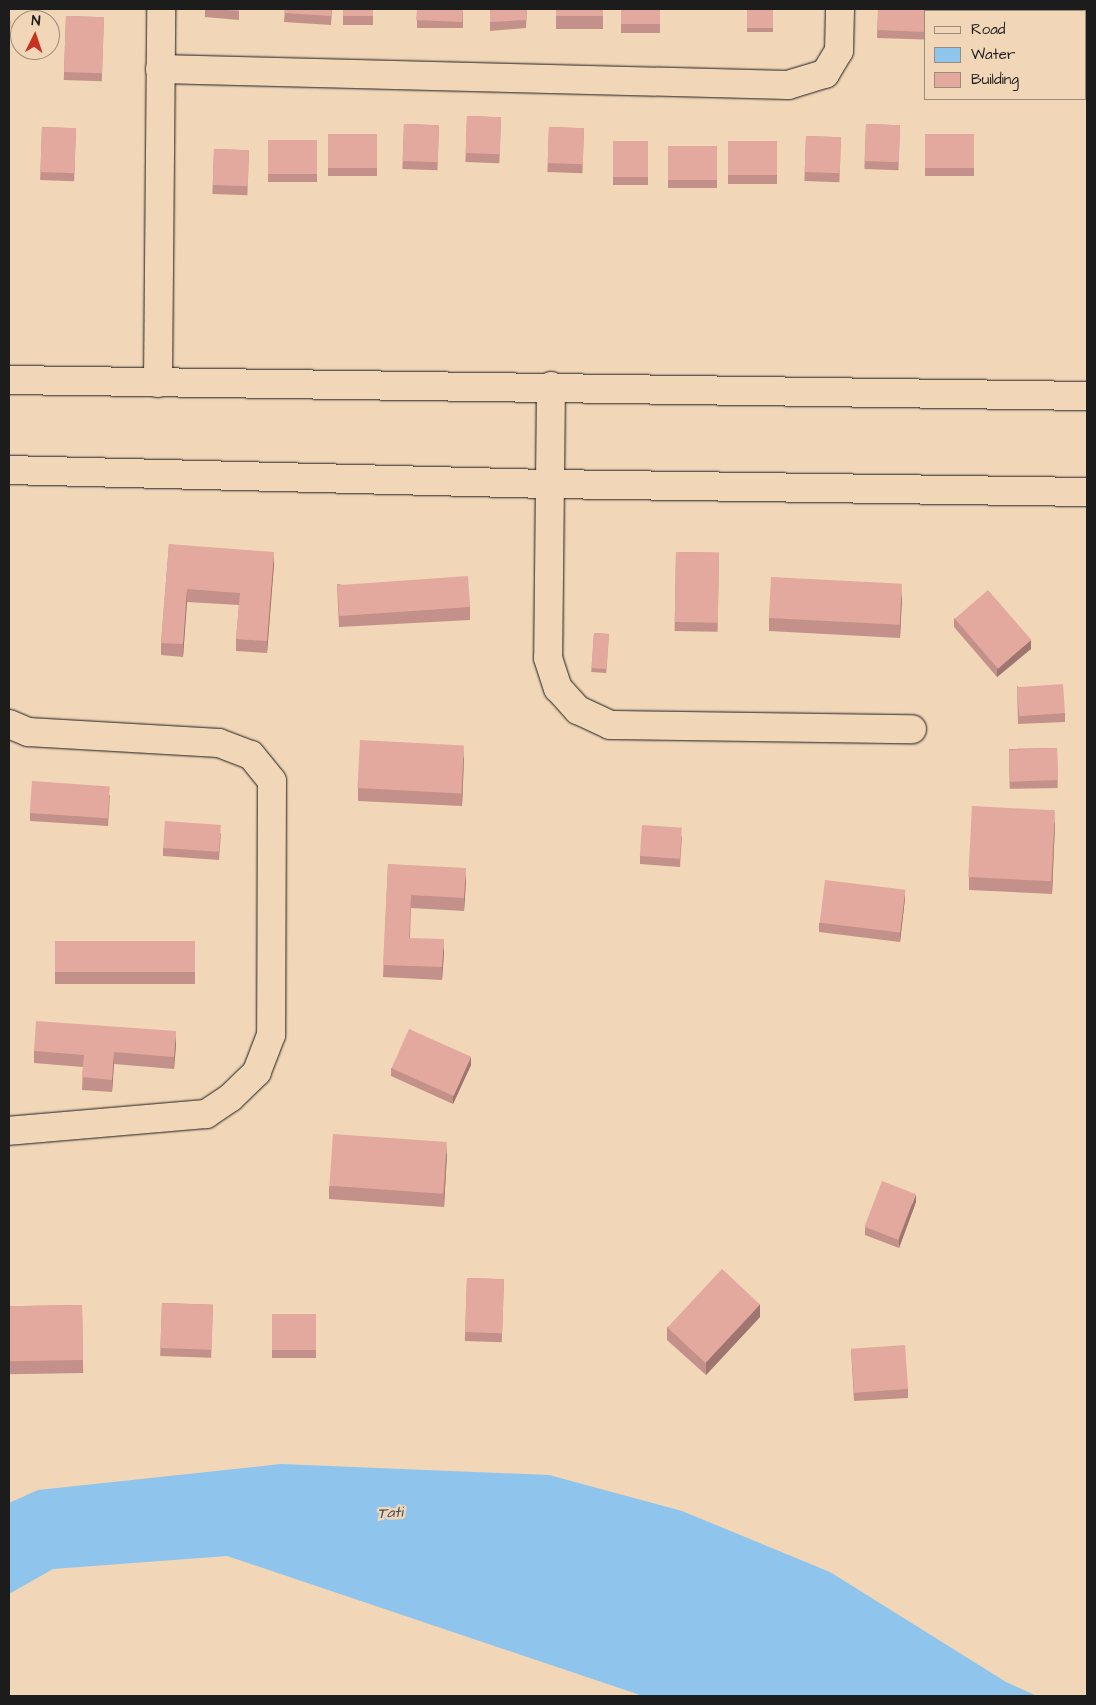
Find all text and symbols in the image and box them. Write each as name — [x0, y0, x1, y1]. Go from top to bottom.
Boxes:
north arrow — [10, 10, 60, 60]
legend — [924, 10, 1086, 100]
text: N — [31, 11, 41, 31]
text: Road — [971, 19, 1005, 40]
text: Water — [971, 44, 1015, 65]
text: Building — [971, 69, 1019, 90]
water label: Tati — [377, 1503, 403, 1523]

